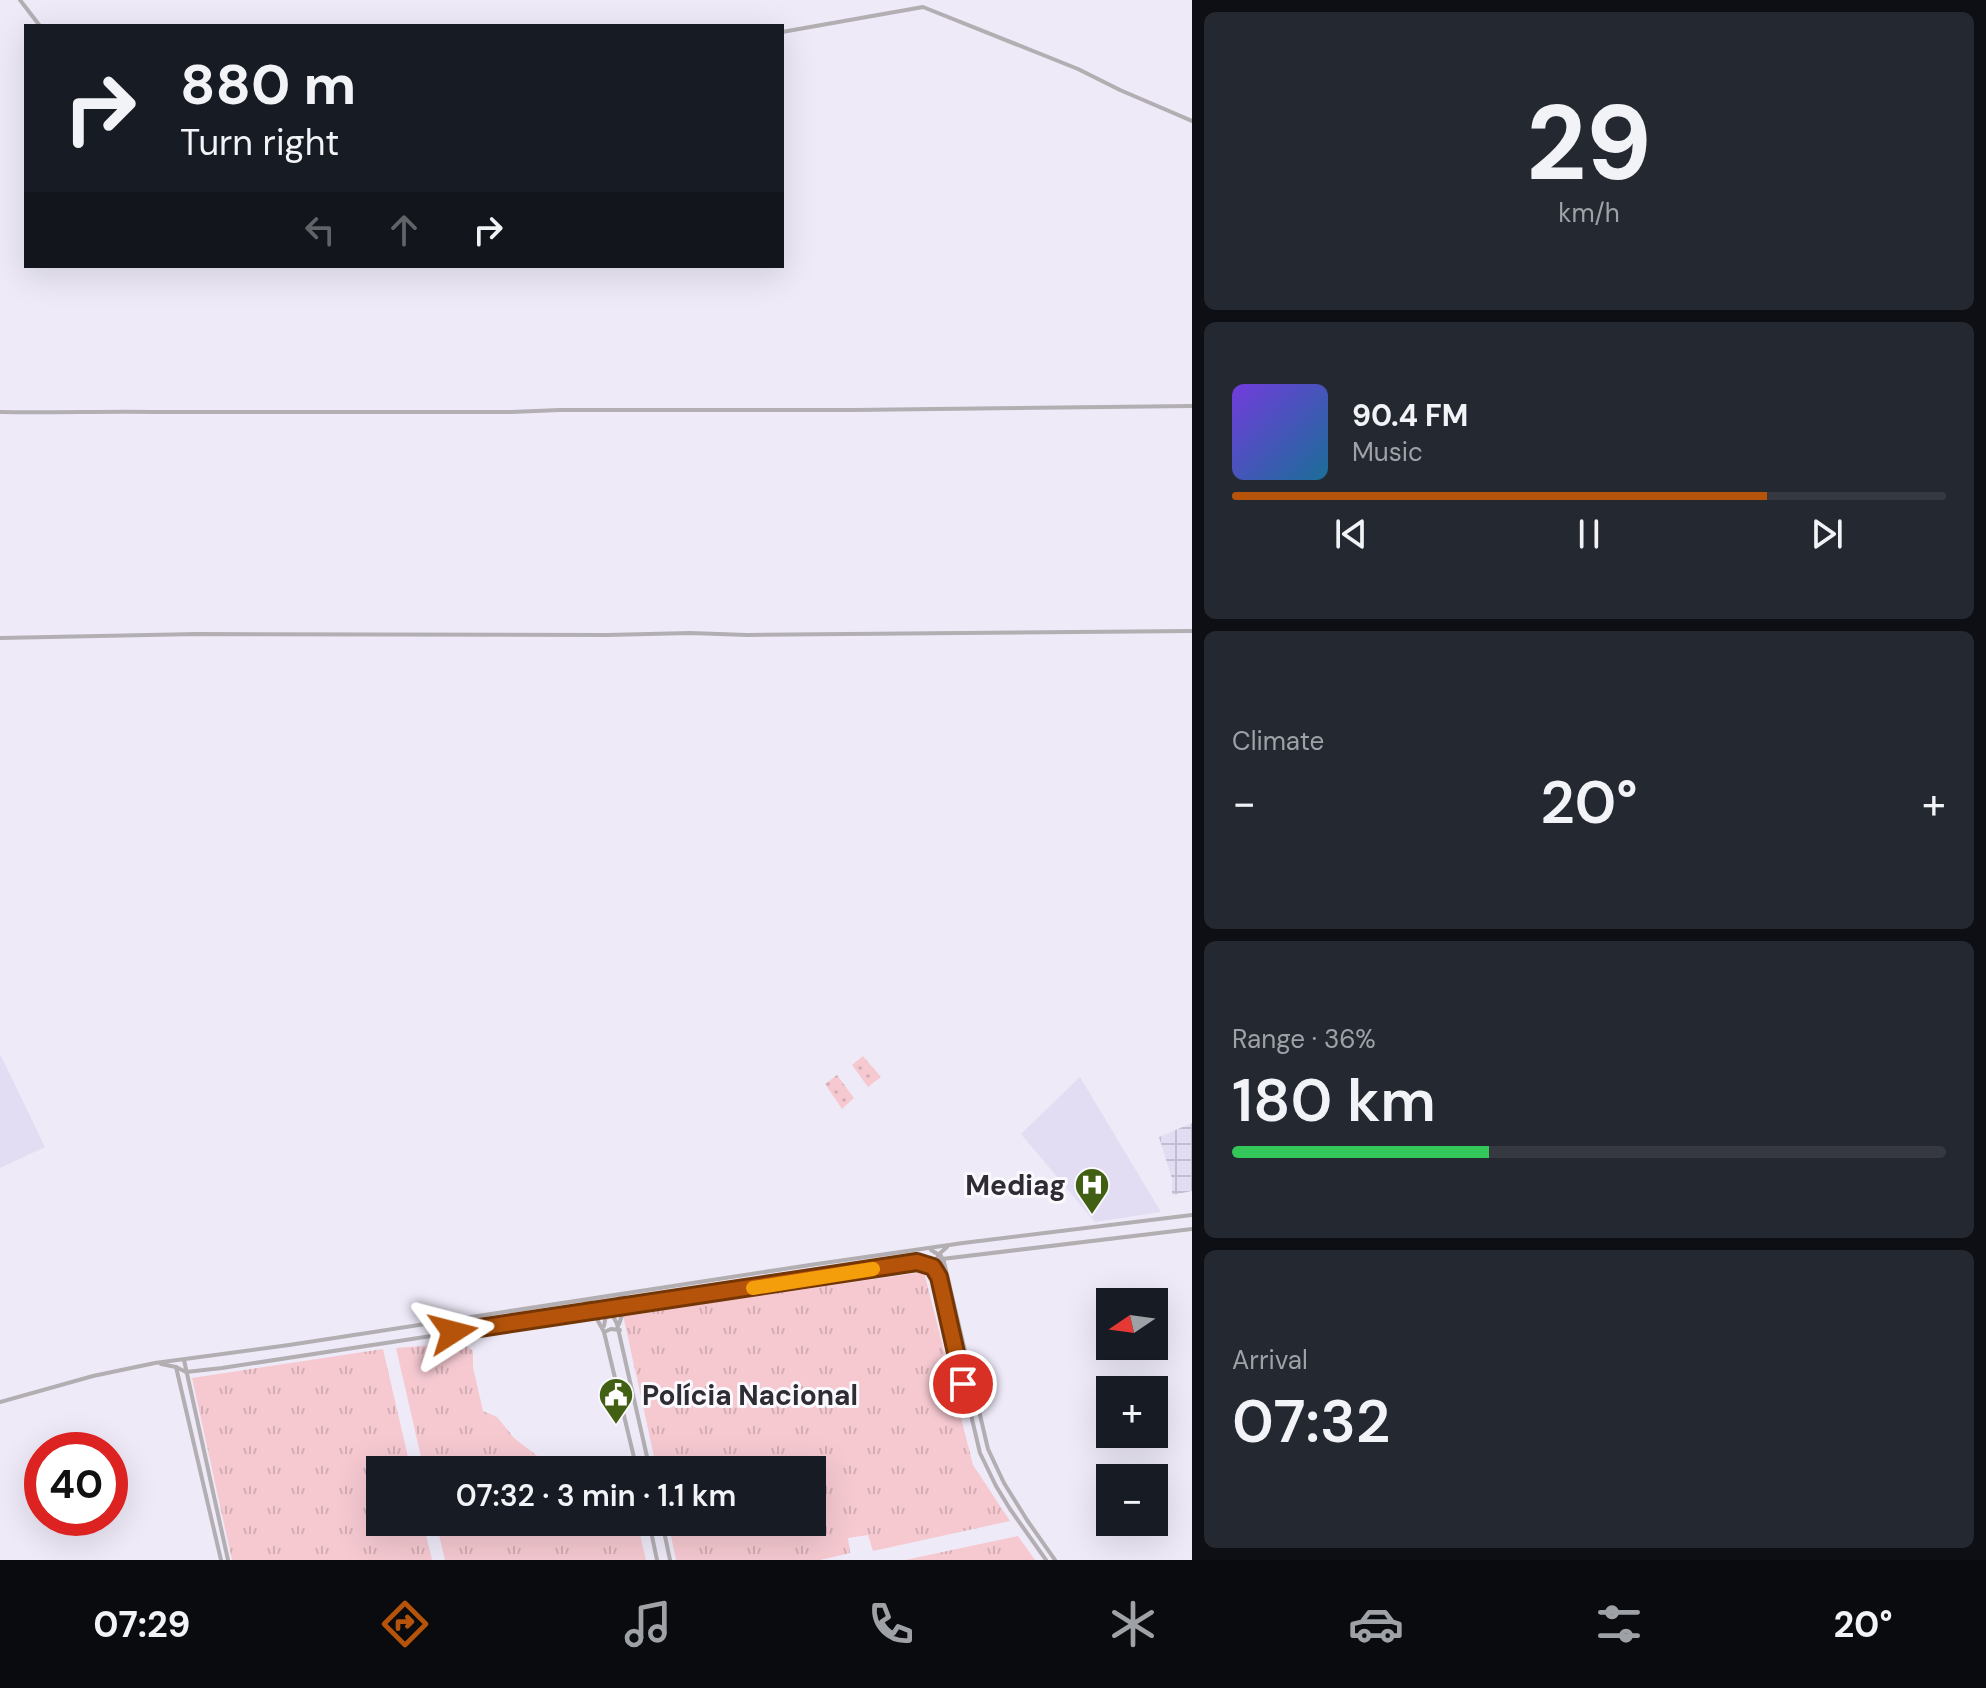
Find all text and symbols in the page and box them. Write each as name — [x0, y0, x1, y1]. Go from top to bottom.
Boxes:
text: 880 m — [180, 48, 356, 121]
icon: right — [48, 56, 152, 160]
text: 29 — [1526, 76, 1652, 211]
text: Turn right — [180, 119, 339, 166]
text: km/h — [1558, 196, 1620, 230]
icon: left — [298, 208, 342, 252]
icon: ahead — [382, 208, 426, 252]
icon: right — [466, 208, 510, 252]
text: 90.4 FM — [1352, 396, 1468, 435]
text: Music — [1352, 435, 1423, 469]
icon: previous — [1329, 512, 1373, 556]
icon: pause — [1567, 512, 1611, 556]
icon: next — [1805, 512, 1849, 556]
text: Climate — [1232, 724, 1324, 758]
text: 20° — [1540, 763, 1638, 842]
text: − — [1232, 774, 1256, 832]
text: + — [1922, 774, 1946, 832]
text: Range · 36% — [1232, 1022, 1376, 1056]
text: 180 km — [1232, 1061, 1436, 1140]
hospital icon: Mediag — [1073, 1166, 1111, 1216]
place label: Mediag — [965, 1167, 1066, 1204]
north arrow — [1096, 1288, 1168, 1360]
map controls — [1096, 1288, 1168, 1536]
position arrow — [411, 1290, 495, 1374]
text: Arrival — [1232, 1343, 1308, 1377]
pin — [929, 1350, 997, 1418]
icon: arrive — [941, 1362, 985, 1406]
public building icon: Polícia Nacional — [597, 1376, 635, 1426]
button: + — [1096, 1376, 1168, 1448]
place label: Polícia Nacional — [642, 1377, 858, 1414]
text: 07:32 — [1232, 1382, 1390, 1461]
speed limit sign: 40 — [24, 1432, 128, 1536]
button: − — [1096, 1464, 1168, 1536]
text: 07:32 · 3 min · 1.1 km — [456, 1476, 736, 1515]
icon: directions — [377, 1596, 433, 1652]
icon: music — [620, 1596, 676, 1652]
icon: phone — [863, 1596, 919, 1652]
icon: climate — [1105, 1596, 1161, 1652]
icon: car — [1348, 1596, 1404, 1652]
icon: filters — [1591, 1596, 1647, 1652]
text: 07:29 — [93, 1601, 190, 1648]
text: 20° — [1834, 1601, 1893, 1648]

